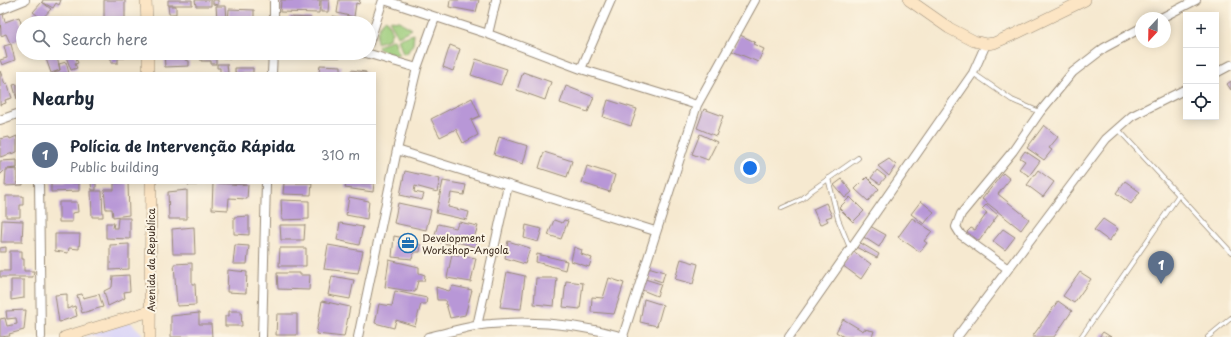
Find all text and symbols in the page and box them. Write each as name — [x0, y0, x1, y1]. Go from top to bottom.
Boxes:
north arrow — [1135, 12, 1171, 48]
map controls — [1183, 12, 1219, 120]
button: + — [1183, 12, 1219, 48]
search box — [16, 16, 376, 60]
icon: search — [30, 27, 52, 49]
text: Search here — [62, 27, 148, 50]
button: − — [1183, 48, 1219, 84]
button: locate — [1183, 84, 1219, 120]
text: Nearby — [32, 85, 94, 111]
text: Polícia de Intervenção Rápida — [70, 134, 295, 157]
text: 1 — [42, 145, 48, 164]
text: 310 m — [321, 145, 360, 164]
text: Public building — [70, 157, 159, 176]
your location — [740, 158, 760, 178]
street label: Avenida da Republica — [143, 207, 158, 312]
place label: Development Workshop-Angola — [422, 230, 509, 257]
office icon: Development Workshop-Angola — [397, 232, 419, 254]
pin: 1 — [1148, 251, 1174, 284]

